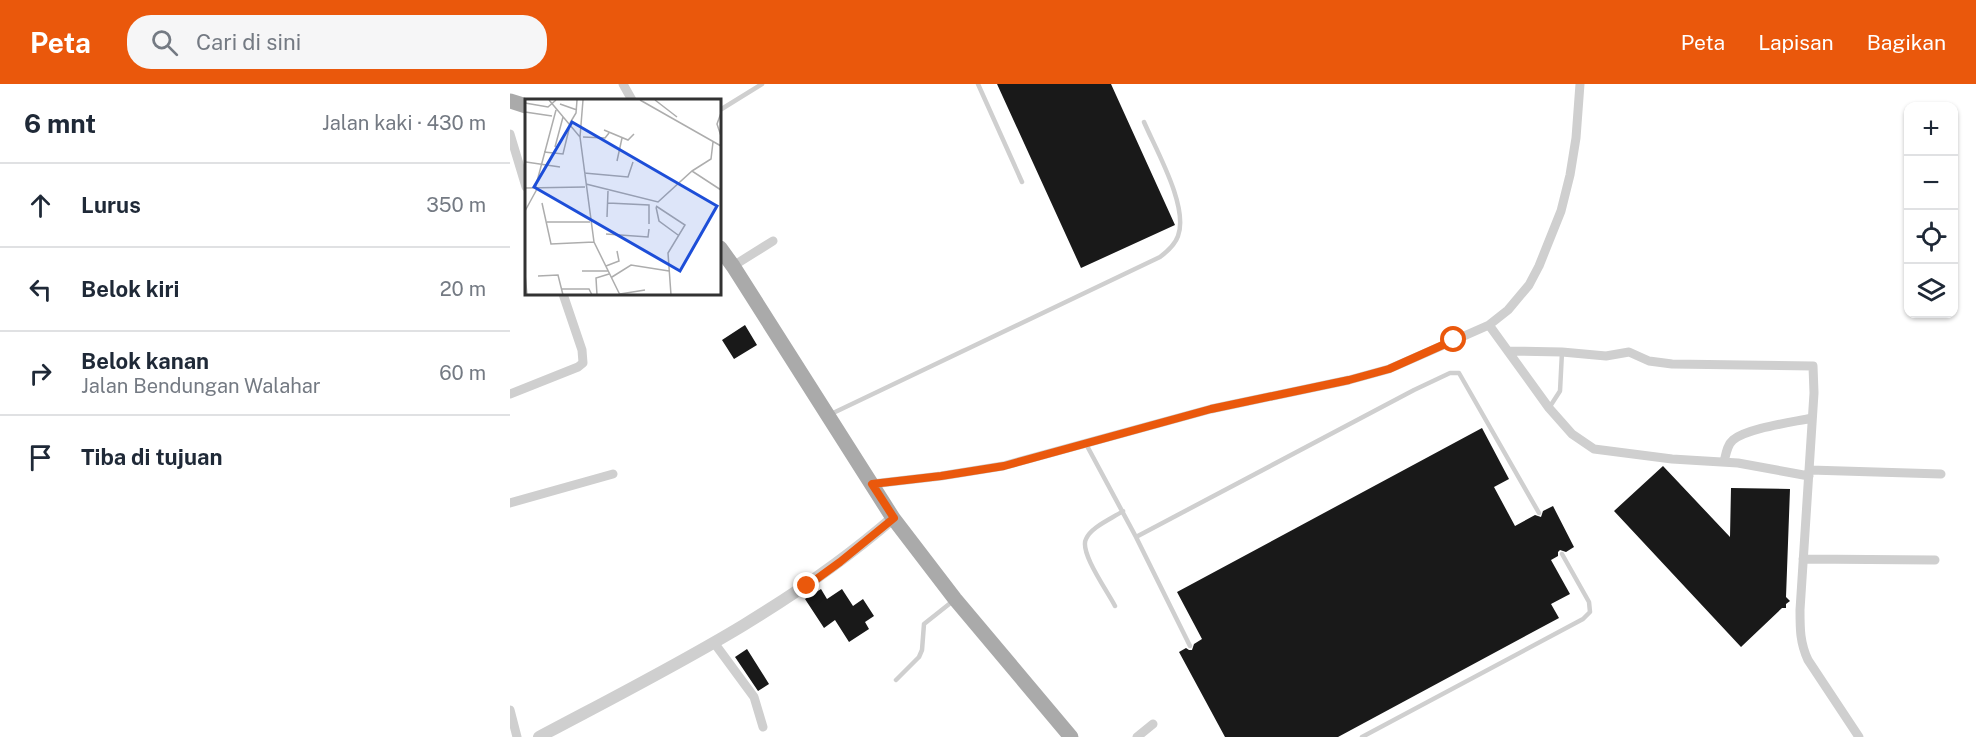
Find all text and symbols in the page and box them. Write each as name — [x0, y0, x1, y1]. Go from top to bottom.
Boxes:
search box — [127, 15, 547, 69]
text: Peta — [30, 26, 91, 59]
icon: search — [148, 26, 181, 59]
text: Cari di sini — [196, 29, 301, 55]
text: Peta — [1681, 30, 1725, 55]
text: Lapisan — [1758, 30, 1834, 55]
text: Bagikan — [1867, 30, 1946, 55]
inset map — [525, 99, 722, 296]
map controls — [1904, 102, 1958, 318]
button: + — [1904, 102, 1958, 156]
text: 6 mnt — [24, 108, 96, 139]
text: Jalan kaki · 430 m — [322, 111, 486, 135]
button: − — [1904, 156, 1958, 210]
icon: ahead — [24, 189, 57, 222]
text: Lurus — [81, 192, 141, 218]
text: 350 m — [426, 193, 486, 217]
button: locate — [1904, 210, 1958, 264]
button: layers — [1904, 264, 1958, 318]
icon: left — [24, 273, 57, 306]
text: Belok kiri — [81, 276, 179, 302]
text: 20 m — [440, 277, 486, 301]
route start — [1440, 326, 1466, 352]
text: Belok kanan — [81, 348, 209, 374]
icon: right — [24, 357, 57, 390]
text: 60 m — [439, 361, 486, 385]
text: Jalan Bendungan Walahar — [81, 374, 321, 398]
icon: arrive — [24, 441, 57, 474]
text: Tiba di tujuan — [81, 444, 222, 470]
route end — [793, 572, 819, 598]

